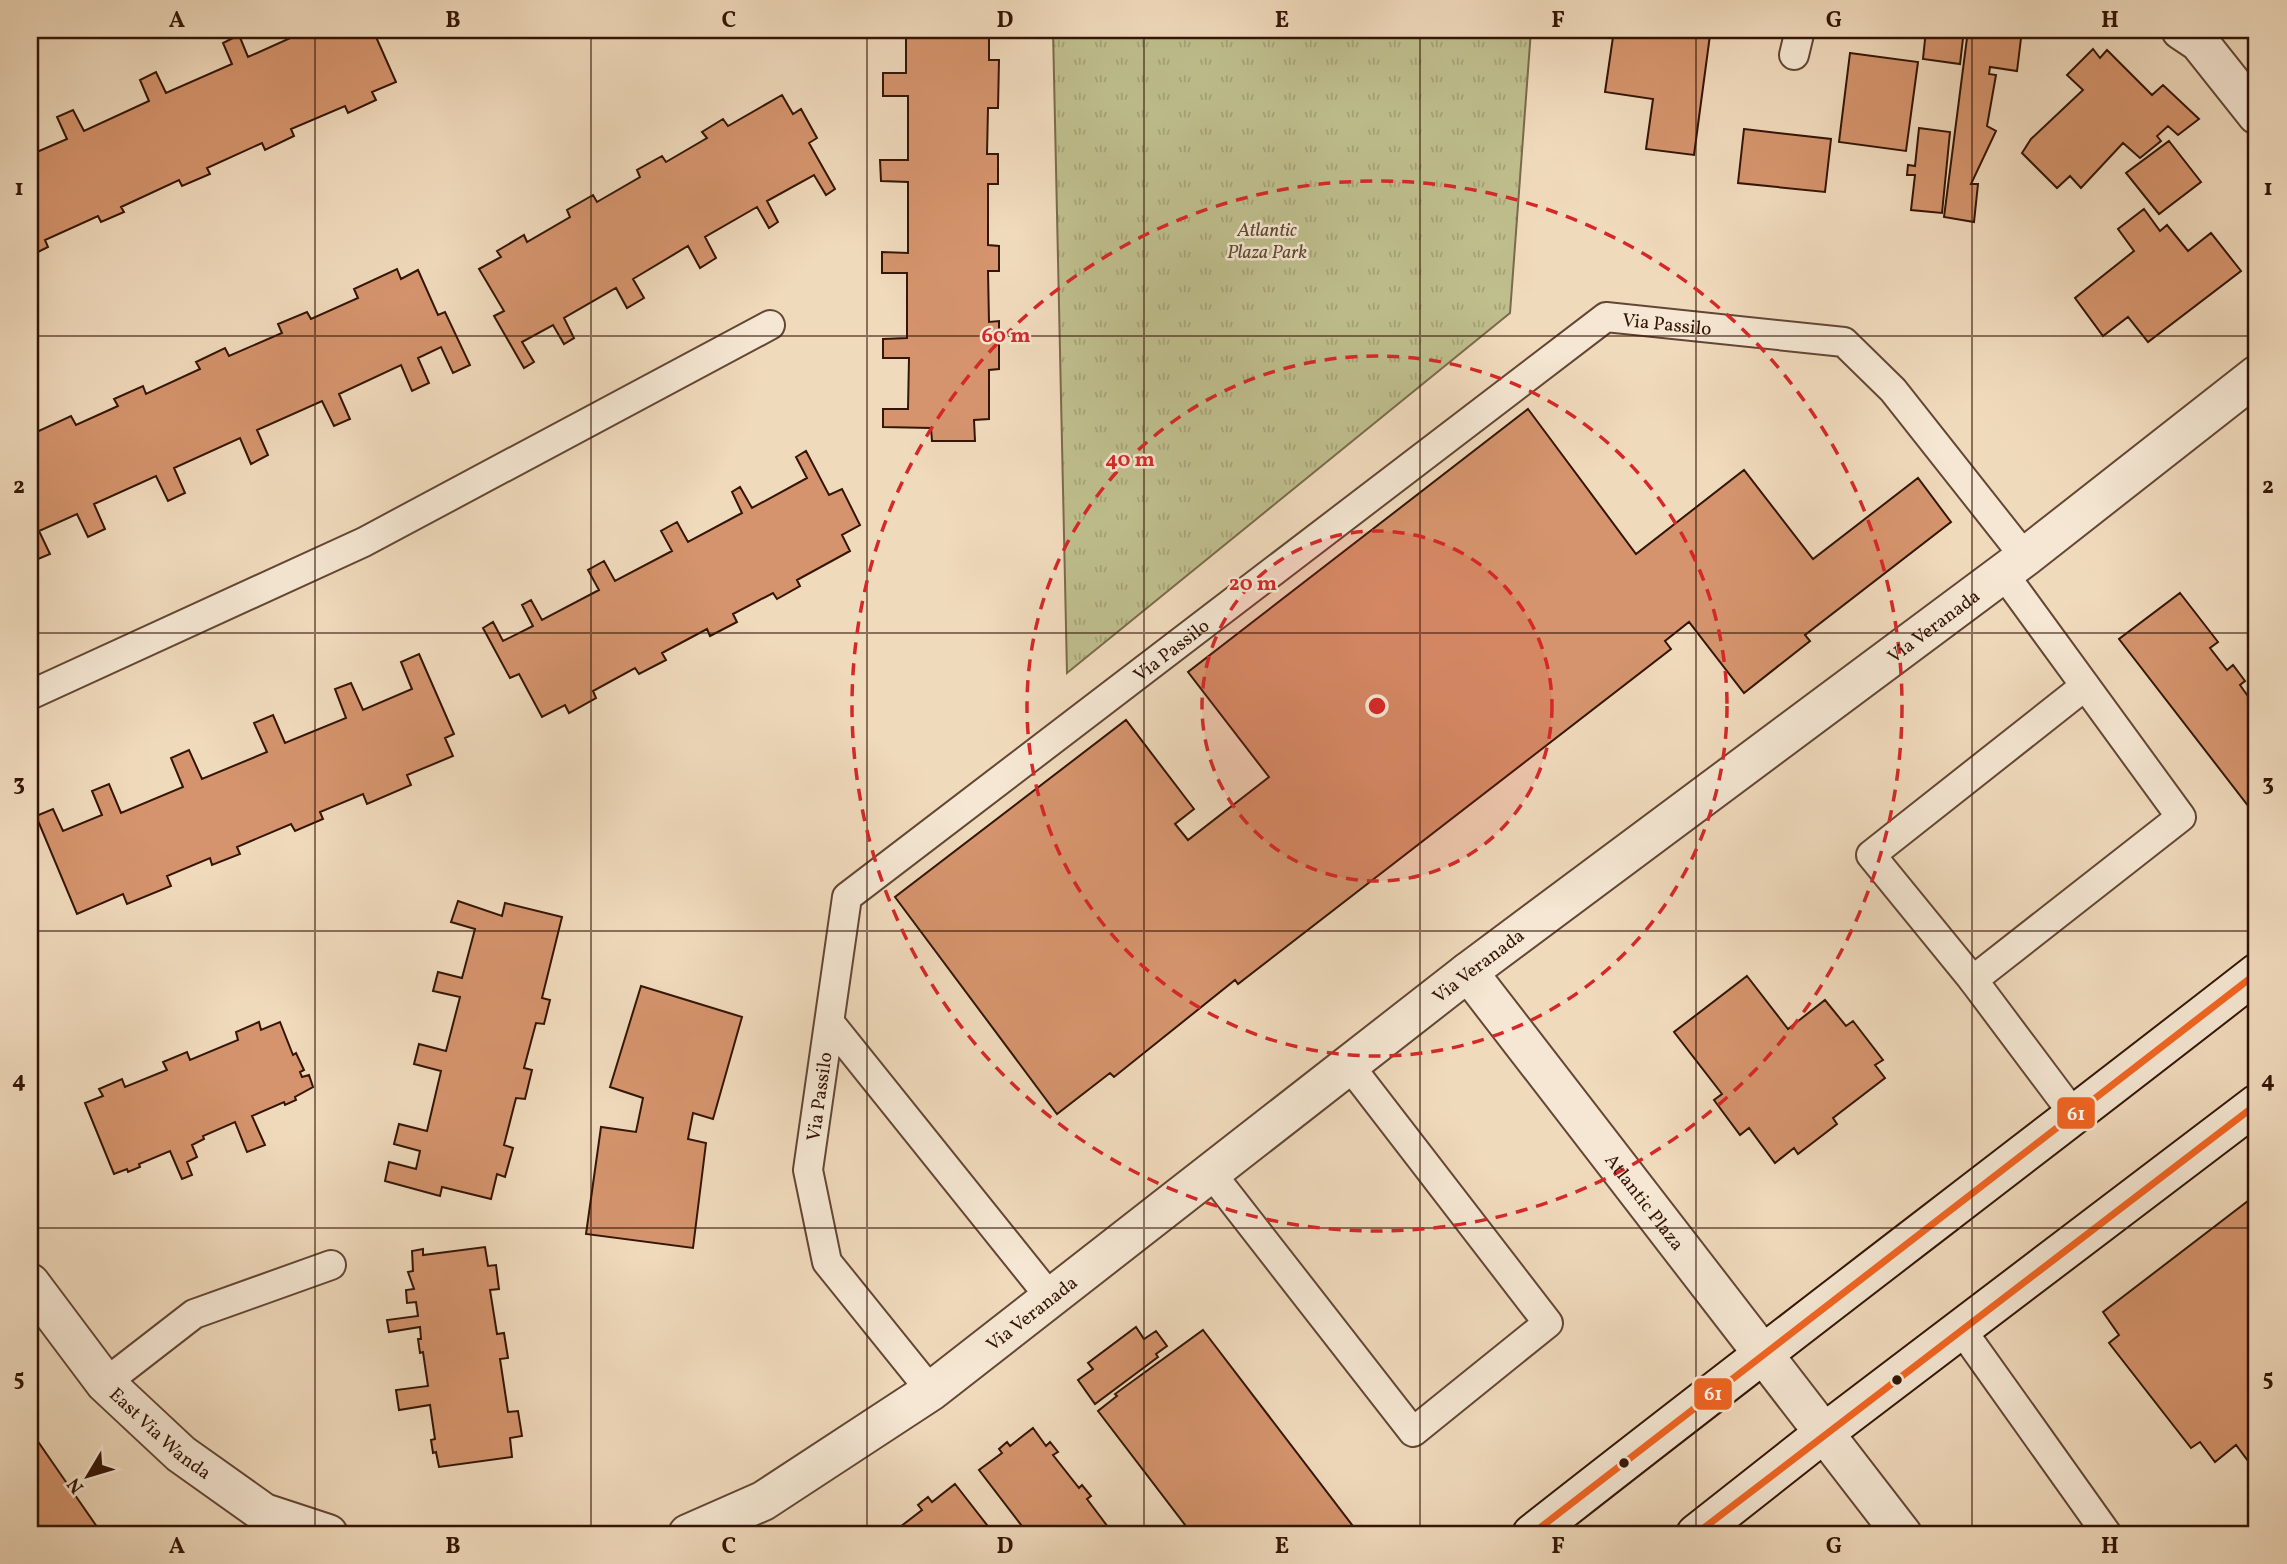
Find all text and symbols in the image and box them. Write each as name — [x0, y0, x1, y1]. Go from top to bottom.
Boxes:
text: A — [169, 5, 185, 37]
text: B — [445, 5, 461, 37]
text: C — [722, 5, 736, 37]
text: D — [997, 5, 1014, 37]
text: E — [1275, 5, 1289, 37]
text: F — [1551, 5, 1565, 37]
text: G — [1826, 5, 1842, 37]
text: H — [2101, 5, 2119, 37]
text: 1 — [14, 173, 24, 205]
text: 1 — [2263, 173, 2273, 205]
park label: Atlantic Plaza Park — [1227, 218, 1307, 266]
street label: Via Passilo — [1621, 308, 1713, 343]
text: 60 m — [982, 322, 1030, 351]
text: 40 m — [1105, 446, 1155, 475]
text: 2 — [13, 471, 25, 503]
text: 2 — [2262, 471, 2274, 503]
text: 20 m — [1229, 570, 1277, 599]
street label: Via Veranada — [1883, 584, 1986, 670]
street label: Via Passilo — [1129, 614, 1215, 689]
centre of rings — [1365, 694, 1389, 718]
text: 3 — [13, 768, 25, 800]
text: 3 — [2262, 768, 2274, 800]
street label: Via Veranada — [1428, 923, 1530, 1010]
street label: Via Passilo — [801, 1051, 840, 1143]
text: 4 — [12, 1065, 26, 1097]
text: 4 — [2261, 1065, 2275, 1097]
line badge: 61 — [2056, 1096, 2096, 1130]
text: 61 — [2067, 1102, 2085, 1128]
street label: Atlantic Plaza — [1598, 1149, 1689, 1257]
street label: Via Veranada — [982, 1270, 1084, 1358]
text: 5 — [13, 1363, 25, 1395]
text: 5 — [2262, 1363, 2274, 1395]
unlabelled marker — [1890, 1373, 1904, 1387]
line badge: 61 — [1693, 1377, 1733, 1411]
street label: East Via Wanda — [103, 1382, 216, 1487]
text: 61 — [1704, 1382, 1722, 1408]
north arrow — [52, 1442, 122, 1512]
unlabelled marker — [1617, 1456, 1631, 1470]
text: N — [62, 1472, 91, 1499]
text: A — [169, 1531, 185, 1563]
text: B — [445, 1531, 461, 1563]
text: C — [722, 1531, 736, 1563]
text: D — [997, 1531, 1014, 1563]
text: E — [1275, 1531, 1289, 1563]
text: F — [1551, 1531, 1565, 1563]
text: G — [1826, 1531, 1842, 1563]
text: H — [2101, 1531, 2119, 1563]

